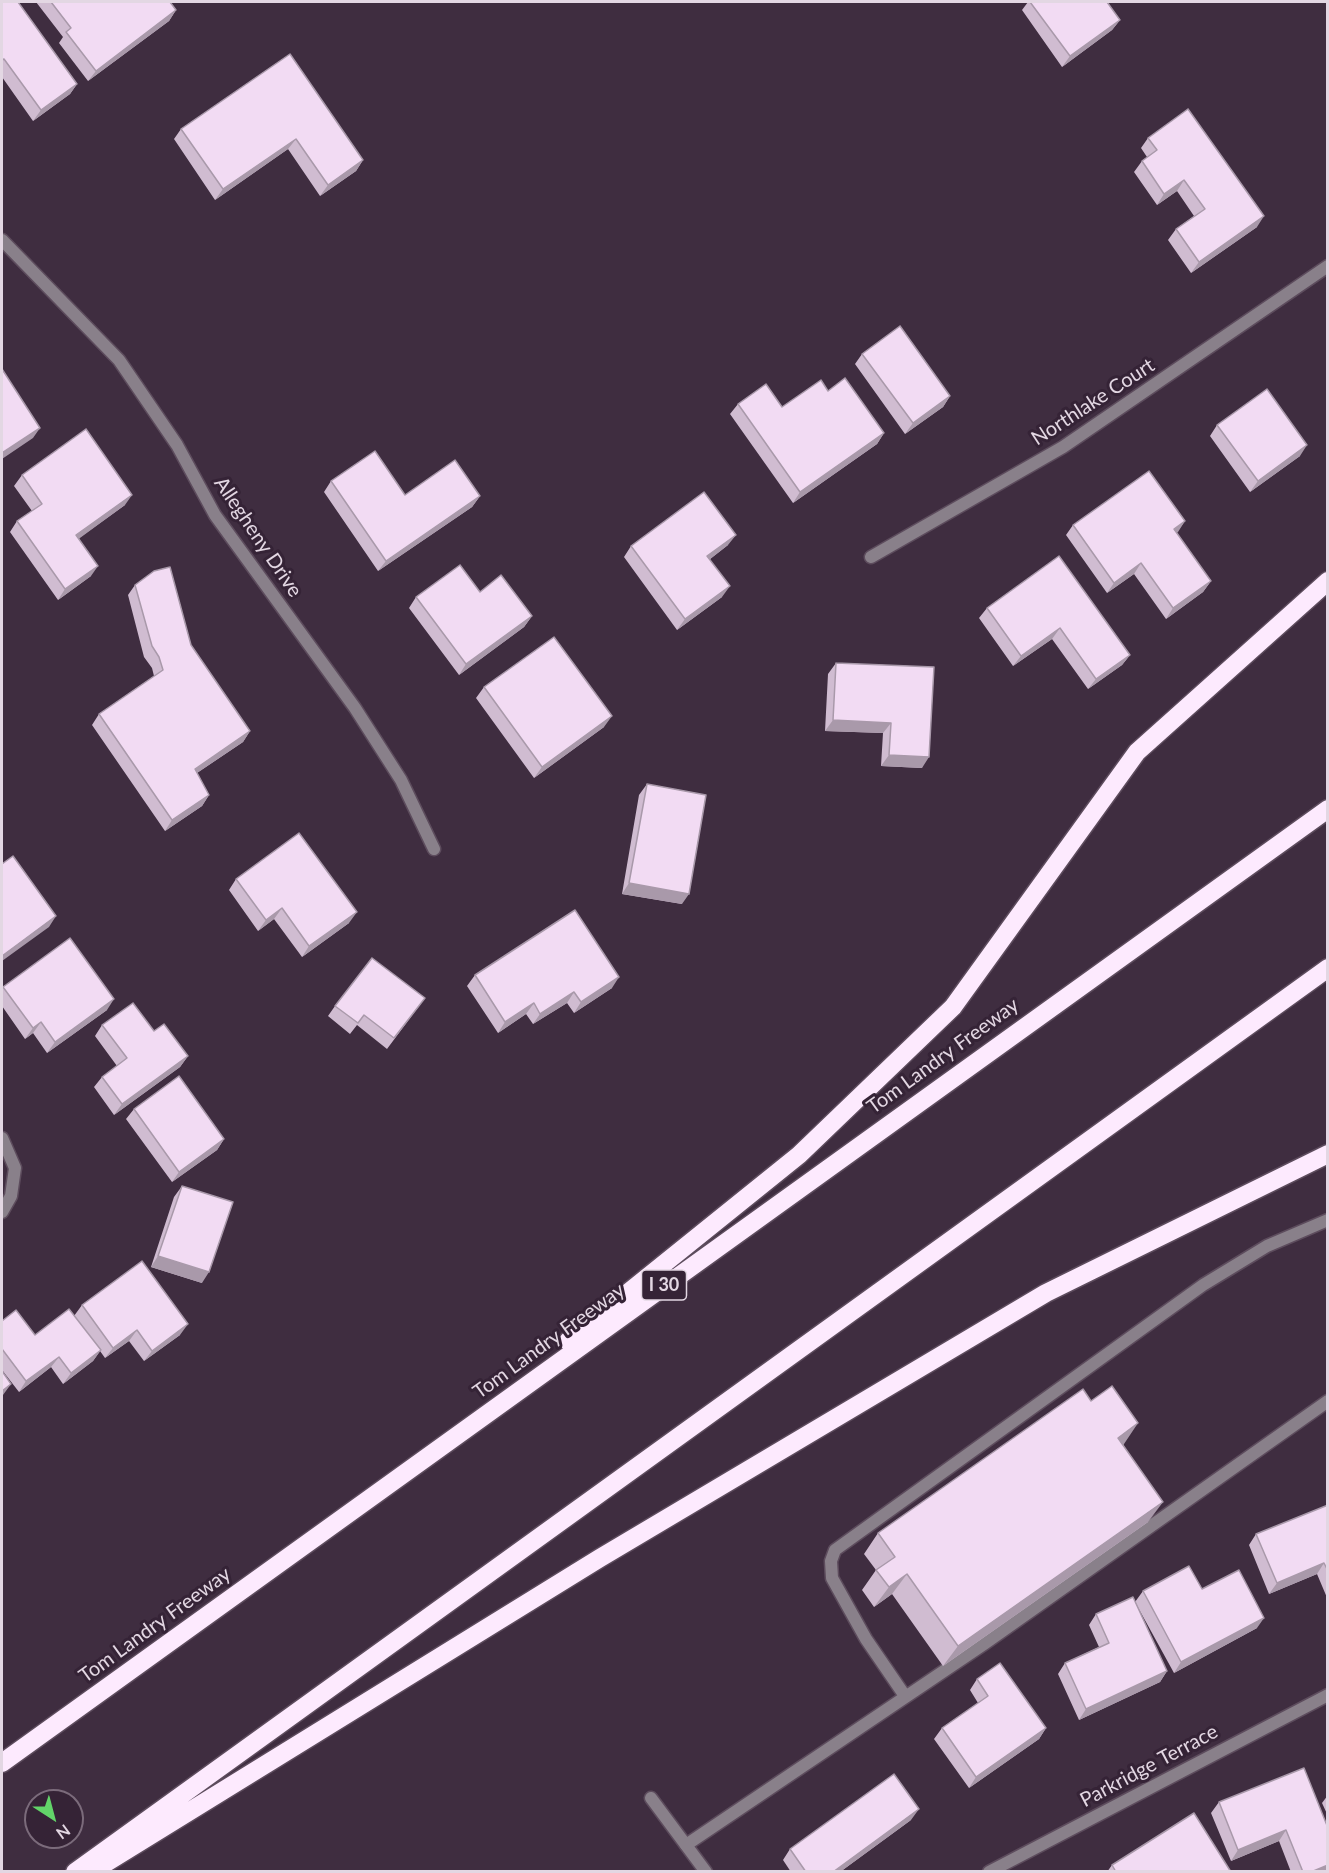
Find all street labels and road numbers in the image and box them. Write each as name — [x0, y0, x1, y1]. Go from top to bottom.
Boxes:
street label: Northlake Court — [1027, 353, 1159, 451]
street label: Allegheny Drive — [209, 472, 307, 602]
street label: Tom Landry Freeway — [863, 993, 1023, 1119]
road number: I 30 — [642, 1270, 686, 1300]
street label: Tom Landry Freeway — [469, 1278, 629, 1404]
street label: Tom Landry Freeway — [75, 1562, 235, 1688]
street label: Parkridge Terrace — [1076, 1720, 1222, 1812]

